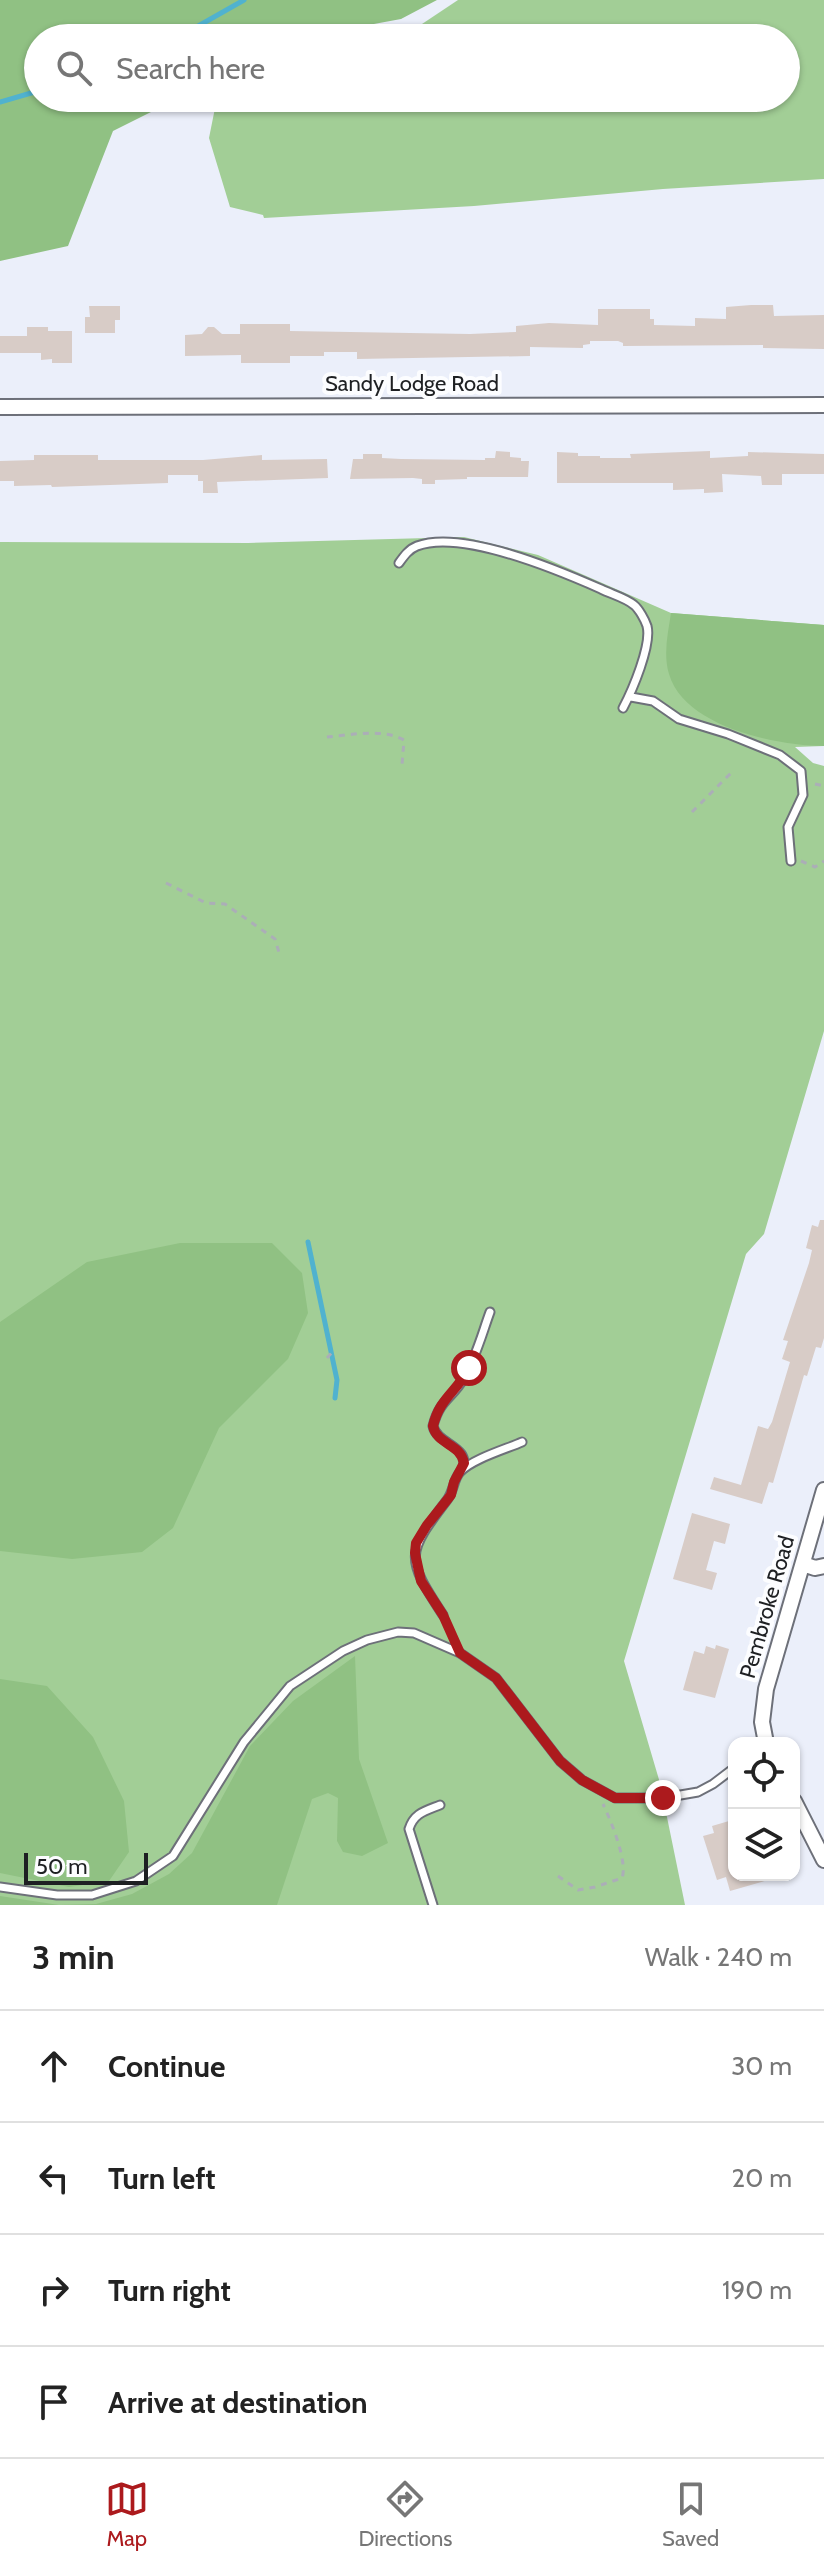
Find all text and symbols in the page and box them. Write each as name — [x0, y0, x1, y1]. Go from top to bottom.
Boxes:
search box — [24, 24, 800, 112]
icon: search — [52, 46, 96, 90]
text: Search here — [116, 50, 265, 87]
street label: Sandy Lodge Road — [325, 370, 499, 397]
route start — [451, 1350, 487, 1386]
street label: Pembroke Road — [734, 1533, 800, 1681]
map controls — [728, 1737, 800, 1881]
button: locate — [728, 1737, 800, 1809]
route end — [645, 1780, 681, 1816]
button: layers — [728, 1809, 800, 1881]
scale bar — [24, 1849, 148, 1885]
text: 50 m — [36, 1853, 88, 1880]
text: 3 min — [32, 1936, 114, 1978]
text: Walk · 240 m — [645, 1941, 792, 1973]
icon: ahead — [32, 2044, 76, 2088]
text: Continue — [108, 2048, 225, 2085]
text: 30 m — [731, 2050, 792, 2082]
icon: left — [32, 2156, 76, 2200]
text: Turn left — [108, 2160, 216, 2197]
text: 20 m — [732, 2162, 792, 2194]
icon: right — [32, 2268, 76, 2312]
text: Turn right — [108, 2272, 231, 2309]
text: 190 m — [722, 2274, 792, 2306]
icon: arrive — [32, 2380, 76, 2424]
text: Arrive at destination — [108, 2384, 368, 2421]
tab: Map — [105, 2477, 149, 2552]
tab: Directions — [358, 2477, 452, 2552]
tab: Saved — [662, 2477, 719, 2552]

